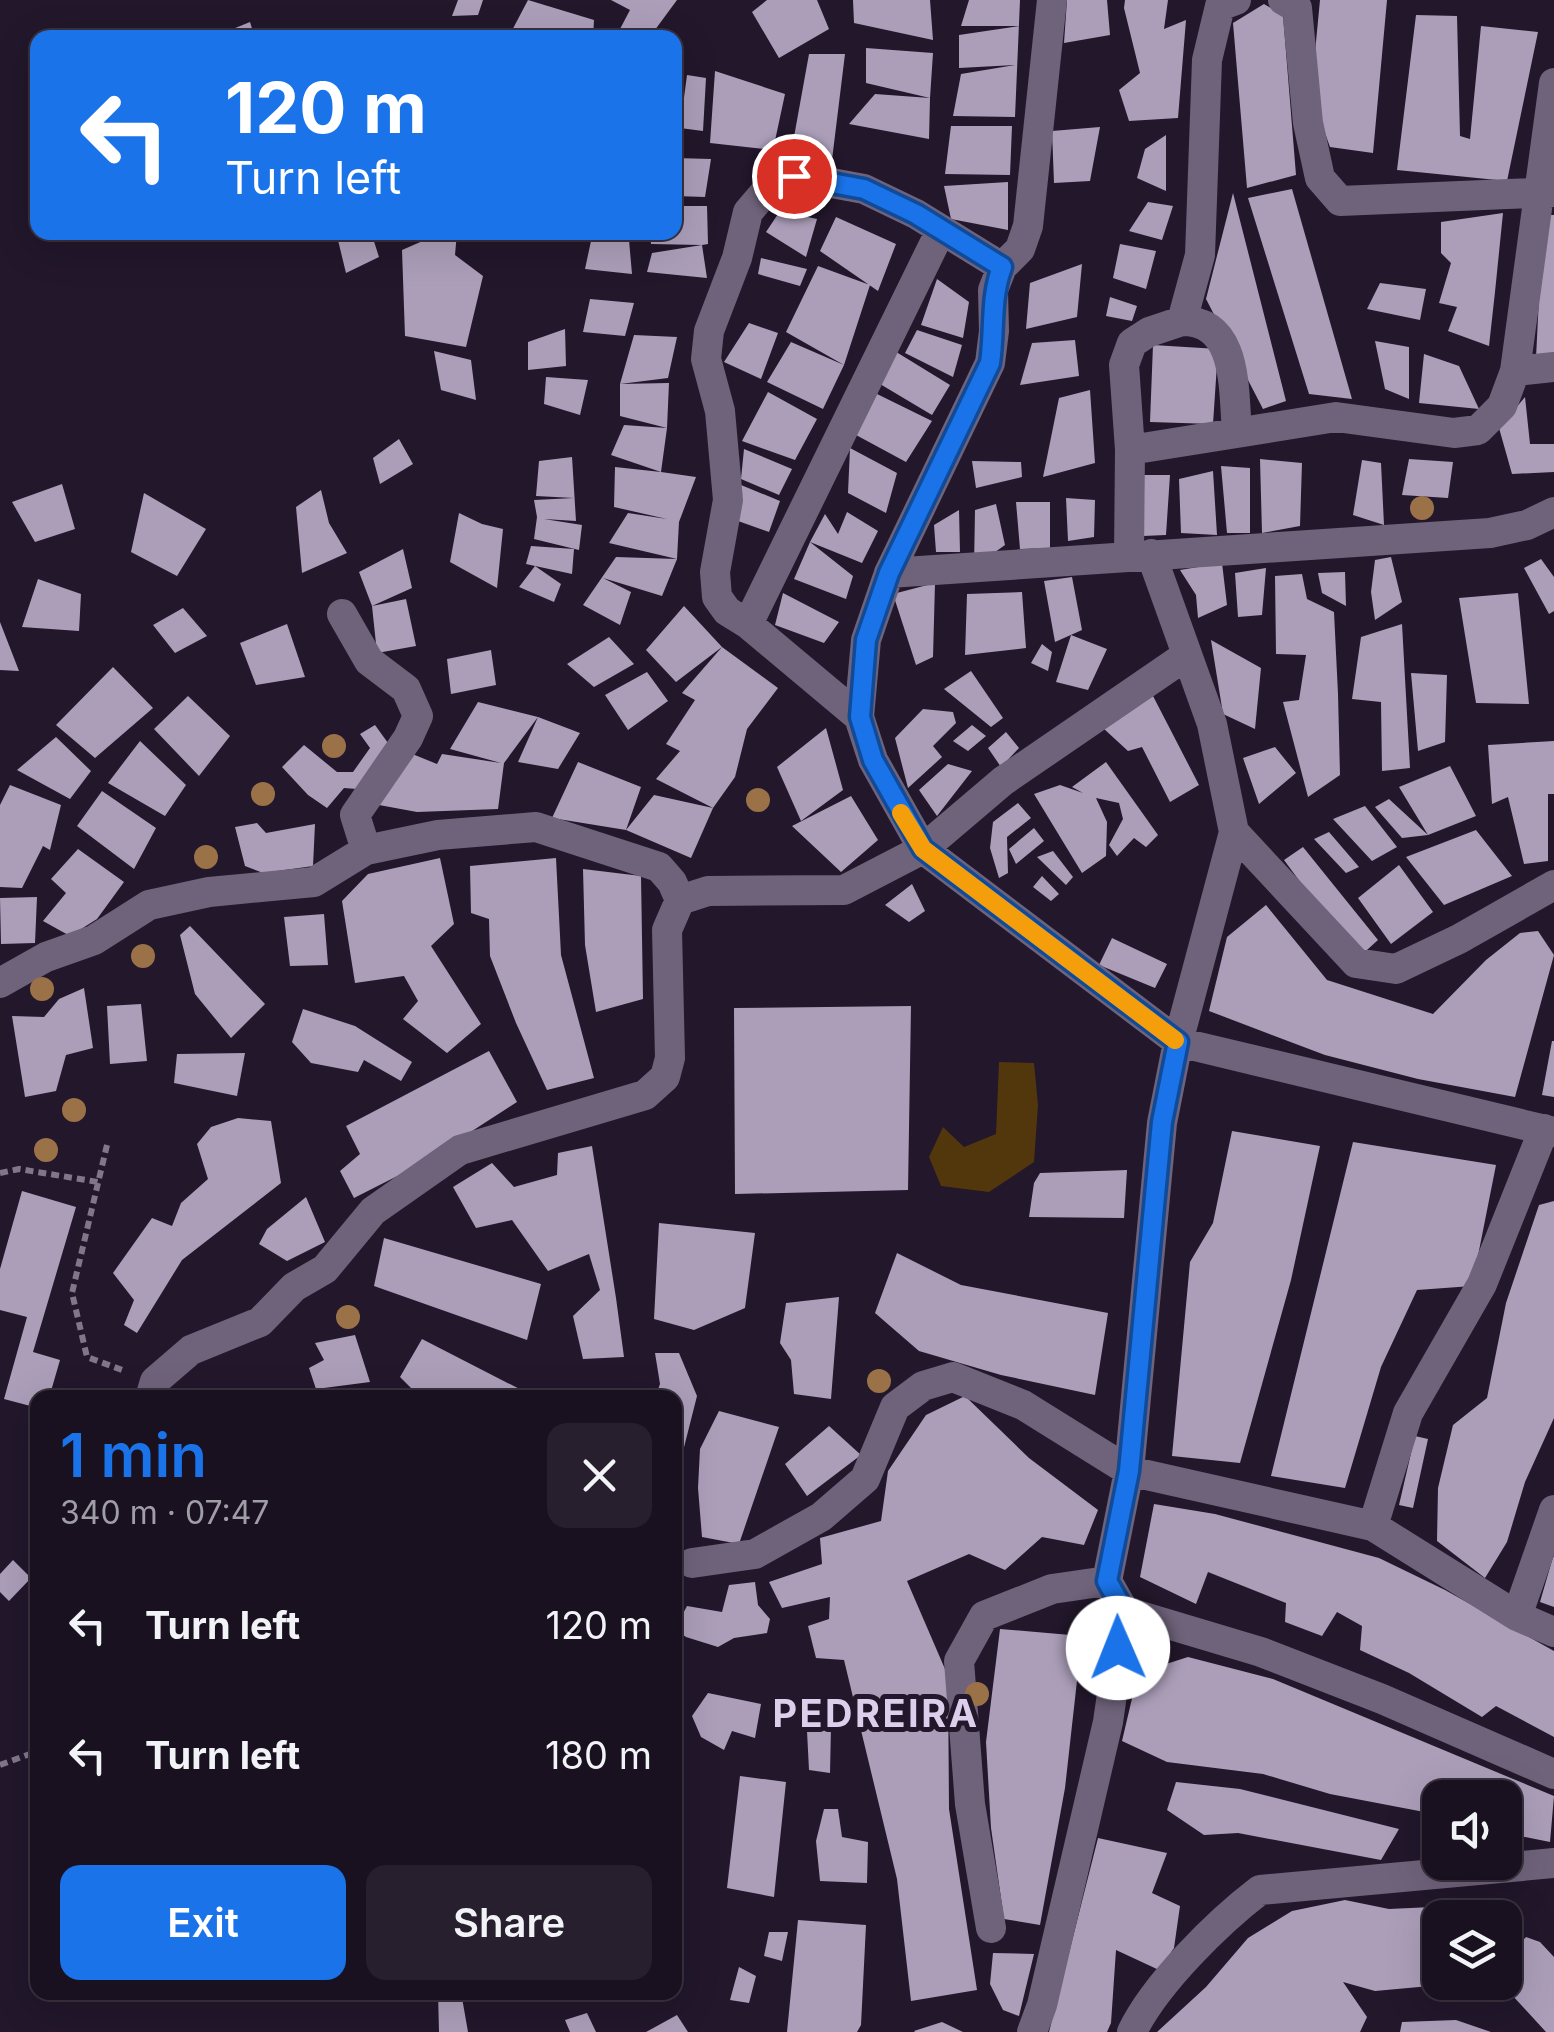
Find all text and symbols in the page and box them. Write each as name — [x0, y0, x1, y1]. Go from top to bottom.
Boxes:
text: 120 m — [225, 65, 427, 150]
icon: left — [60, 70, 190, 200]
pin — [752, 134, 837, 219]
icon: arrive — [767, 149, 822, 204]
text: Turn left — [225, 150, 401, 205]
text: 1 min — [60, 1419, 207, 1491]
button: close — [547, 1423, 652, 1528]
text: 340 m · 07:47 — [60, 1493, 269, 1532]
position arrow — [1066, 1596, 1170, 1700]
icon: left — [60, 1598, 115, 1653]
text: Turn left — [145, 1602, 300, 1648]
text: 120 m — [545, 1602, 652, 1648]
district label: PEDREIRA — [772, 1690, 980, 1736]
icon: left — [60, 1728, 115, 1783]
text: Turn left — [145, 1732, 300, 1778]
text: 180 m — [545, 1732, 652, 1778]
map controls — [1422, 1780, 1522, 2000]
button: sound — [1422, 1780, 1522, 1880]
button: Exit — [60, 1865, 346, 1980]
button: Share — [366, 1865, 652, 1980]
button: layers — [1422, 1900, 1522, 2000]

